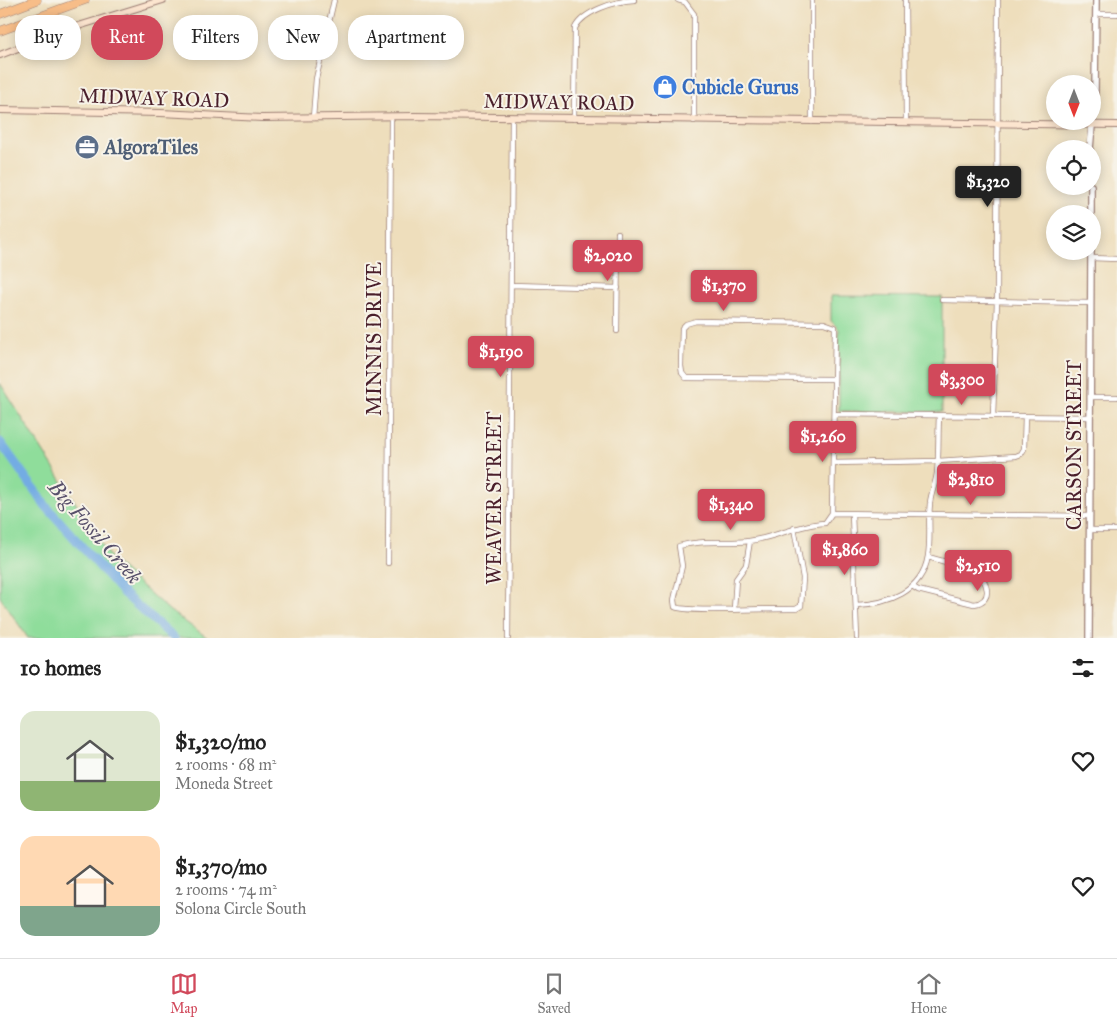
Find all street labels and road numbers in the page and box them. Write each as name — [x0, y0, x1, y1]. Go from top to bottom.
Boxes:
street label: MIDWAY ROAD — [78, 83, 230, 113]
street label: MIDWAY ROAD — [483, 89, 635, 115]
street label: MINNIS DRIVE — [362, 262, 386, 416]
street label: CARSON STREET — [1062, 359, 1086, 530]
street label: WEAVER STREET — [482, 411, 506, 585]

